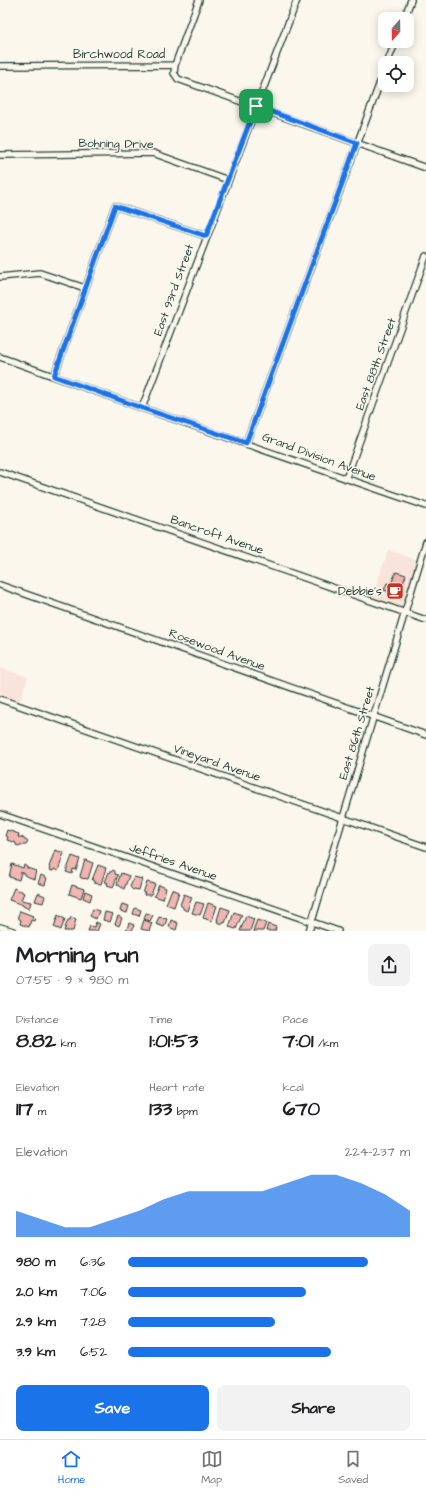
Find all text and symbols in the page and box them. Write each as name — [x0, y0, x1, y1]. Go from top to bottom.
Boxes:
north arrow — [378, 12, 414, 48]
map controls — [378, 12, 414, 92]
street label: Birchwood Road — [73, 46, 165, 63]
button: locate — [378, 56, 414, 92]
pin — [239, 89, 273, 123]
icon: arrive — [245, 95, 267, 117]
street label: Bohning Drive — [78, 135, 154, 154]
street label: East 93rd Street — [150, 242, 199, 338]
street label: East 88th Street — [351, 315, 401, 413]
street label: Grand Division Avenue — [260, 428, 379, 486]
street label: Bancroft Avenue — [168, 511, 266, 559]
cafe icon: Debbie's — [385, 581, 405, 601]
place label: Debbie's — [338, 583, 382, 600]
street label: Rosewood Avenue — [167, 625, 268, 675]
street label: East 86th Street — [335, 684, 379, 782]
street label: Vineyard Avenue — [171, 740, 263, 787]
street label: Jeffries Avenue — [127, 839, 220, 885]
text: Morning run — [16, 940, 139, 971]
button: share — [368, 944, 410, 986]
text: 07:55 · 9 × 980 m — [16, 971, 128, 989]
text: Distance — [16, 1012, 59, 1027]
text: Time — [149, 1012, 172, 1027]
text: Pace — [283, 1012, 308, 1027]
text: 8.82 — [16, 1027, 56, 1055]
text: 1:01:53 — [149, 1027, 198, 1055]
text: 7:01 — [283, 1027, 313, 1055]
text: km — [56, 1036, 76, 1051]
text: /km — [313, 1036, 338, 1051]
text: Elevation — [16, 1080, 59, 1095]
text: Heart rate — [149, 1080, 205, 1095]
text: kcal — [283, 1080, 304, 1095]
text: 117 — [16, 1095, 33, 1123]
text: 133 — [149, 1095, 172, 1123]
text: 670 — [283, 1095, 320, 1123]
text: m — [33, 1104, 46, 1119]
text: bpm — [172, 1104, 198, 1119]
text: Elevation — [16, 1143, 67, 1161]
text: 224–237 m — [345, 1143, 410, 1161]
text: 980 m — [16, 1253, 55, 1271]
text: 6:36 — [80, 1253, 105, 1271]
text: 2.0 km — [16, 1283, 57, 1301]
text: 7:06 — [80, 1283, 107, 1301]
text: 2.9 km — [16, 1313, 56, 1331]
text: 7:28 — [80, 1313, 106, 1331]
text: 3.9 km — [16, 1343, 55, 1361]
text: 6:52 — [80, 1343, 107, 1361]
button: Save — [16, 1385, 209, 1431]
button: Share — [217, 1385, 410, 1431]
tab: Home — [58, 1448, 85, 1487]
tab: Map — [201, 1448, 223, 1487]
tab: Saved — [338, 1448, 368, 1487]

